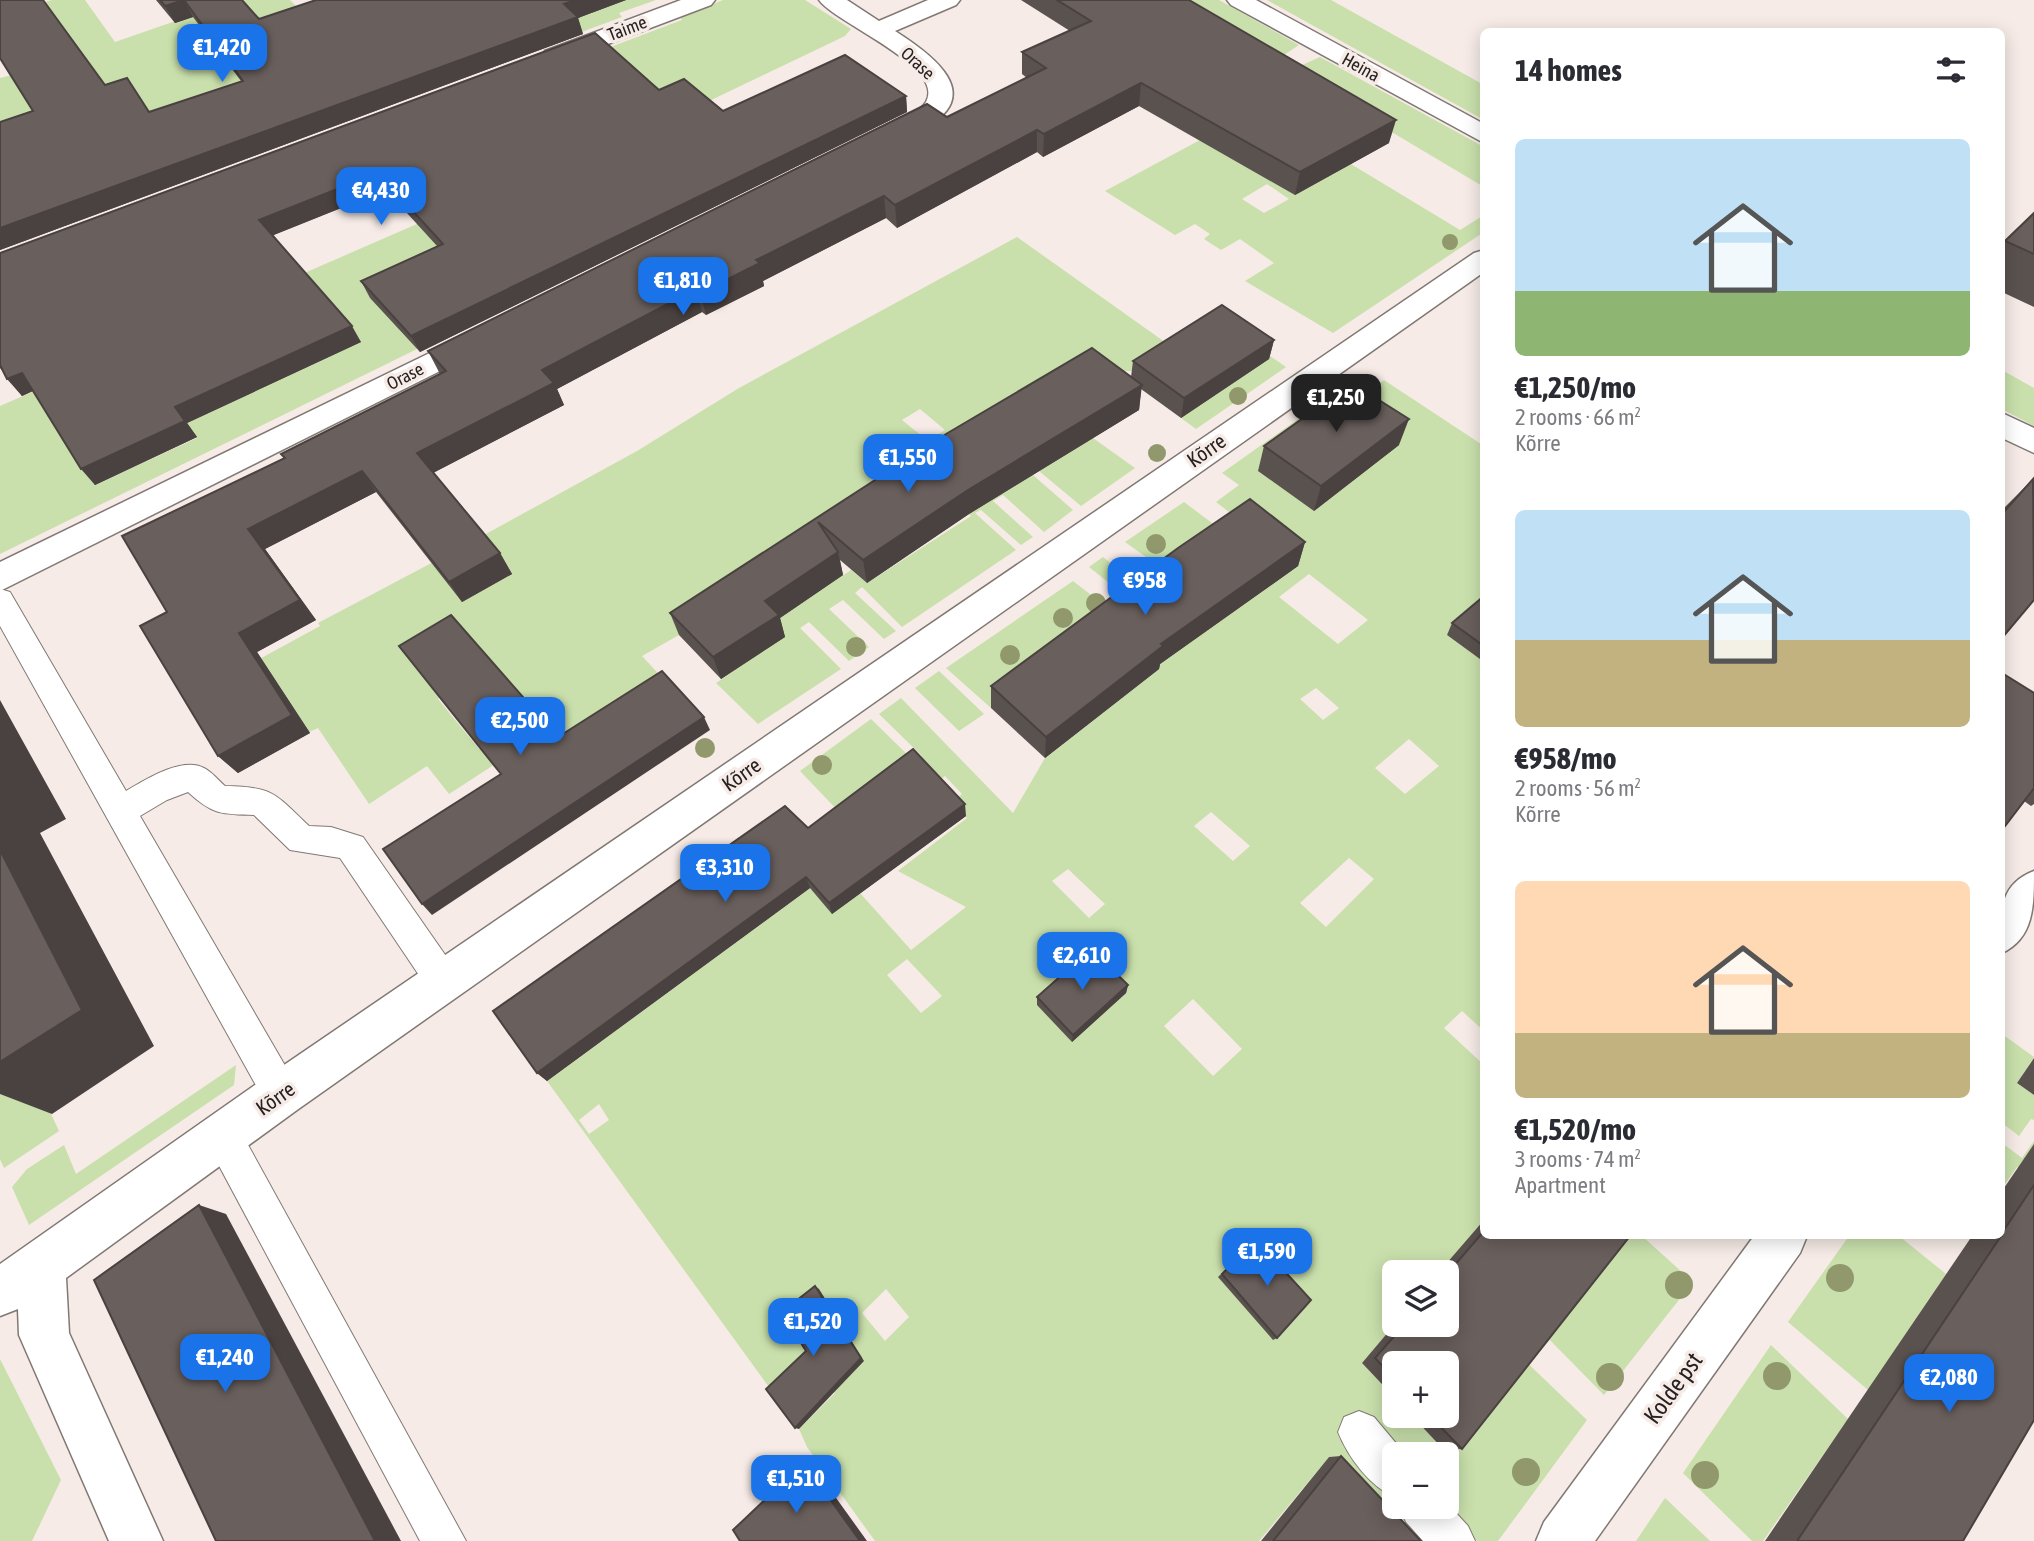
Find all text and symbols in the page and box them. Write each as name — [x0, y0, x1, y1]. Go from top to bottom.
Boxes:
street label: Taime — [604, 11, 650, 45]
pin: €1,420 — [165, 24, 279, 84]
text: €1,420 — [193, 34, 251, 60]
street label: Orase — [897, 42, 939, 84]
street label: Heina — [1338, 48, 1384, 86]
icon: filters — [1932, 51, 1970, 89]
text: 14 homes — [1515, 53, 1622, 87]
pin: €4,430 — [324, 168, 438, 227]
text: €4,430 — [352, 177, 410, 203]
icon: home — [1680, 185, 1806, 311]
pin: €1,810 — [626, 258, 740, 317]
text: €1,810 — [654, 267, 712, 293]
street label: Orase — [383, 358, 427, 394]
text: €1,250/mo — [1515, 370, 1636, 404]
pin: €1,250 — [1279, 374, 1393, 434]
text: €1,250 — [1307, 384, 1365, 410]
text: 2 rooms · 66 m² — [1515, 404, 1641, 430]
street label: Kõrre — [1182, 428, 1230, 472]
text: Kõrre — [1515, 430, 1561, 456]
pin: €1,550 — [851, 434, 965, 494]
text: €1,550 — [879, 444, 937, 470]
icon: home — [1680, 556, 1806, 682]
pin: €958 — [1104, 558, 1186, 617]
text: €958 — [1124, 567, 1166, 593]
pin: €2,500 — [463, 698, 577, 757]
text: €2,500 — [491, 707, 549, 733]
text: €958/mo — [1515, 741, 1617, 775]
street label: Kõrre — [717, 752, 765, 796]
text: 2 rooms · 56 m² — [1515, 775, 1641, 801]
text: Kõrre — [1515, 801, 1561, 827]
pin: €3,310 — [668, 844, 782, 904]
text: €3,310 — [696, 854, 754, 880]
icon: home — [1680, 927, 1806, 1053]
pin: €2,610 — [1025, 932, 1139, 992]
text: €2,610 — [1053, 942, 1111, 968]
street label: Kõrre — [251, 1076, 299, 1120]
text: €1,520/mo — [1515, 1112, 1636, 1146]
text: 3 rooms · 74 m² — [1515, 1146, 1641, 1172]
text: Apartment — [1515, 1172, 1606, 1198]
pin: €1,590 — [1210, 1228, 1324, 1288]
text: €1,590 — [1238, 1238, 1296, 1264]
map controls — [1382, 1260, 1459, 1519]
button: layers — [1382, 1260, 1459, 1337]
pin: €1,520 — [756, 1298, 870, 1358]
text: €1,520 — [784, 1308, 842, 1334]
pin: €1,240 — [168, 1334, 282, 1394]
text: €1,240 — [196, 1344, 254, 1370]
street label: Kolde pst — [1638, 1347, 1708, 1429]
button: + — [1382, 1351, 1459, 1428]
pin: €2,080 — [1892, 1354, 2006, 1414]
text: €2,080 — [1920, 1364, 1978, 1390]
button: − — [1382, 1442, 1459, 1519]
pin: €1,510 — [739, 1456, 853, 1515]
text: €1,510 — [767, 1465, 825, 1491]

